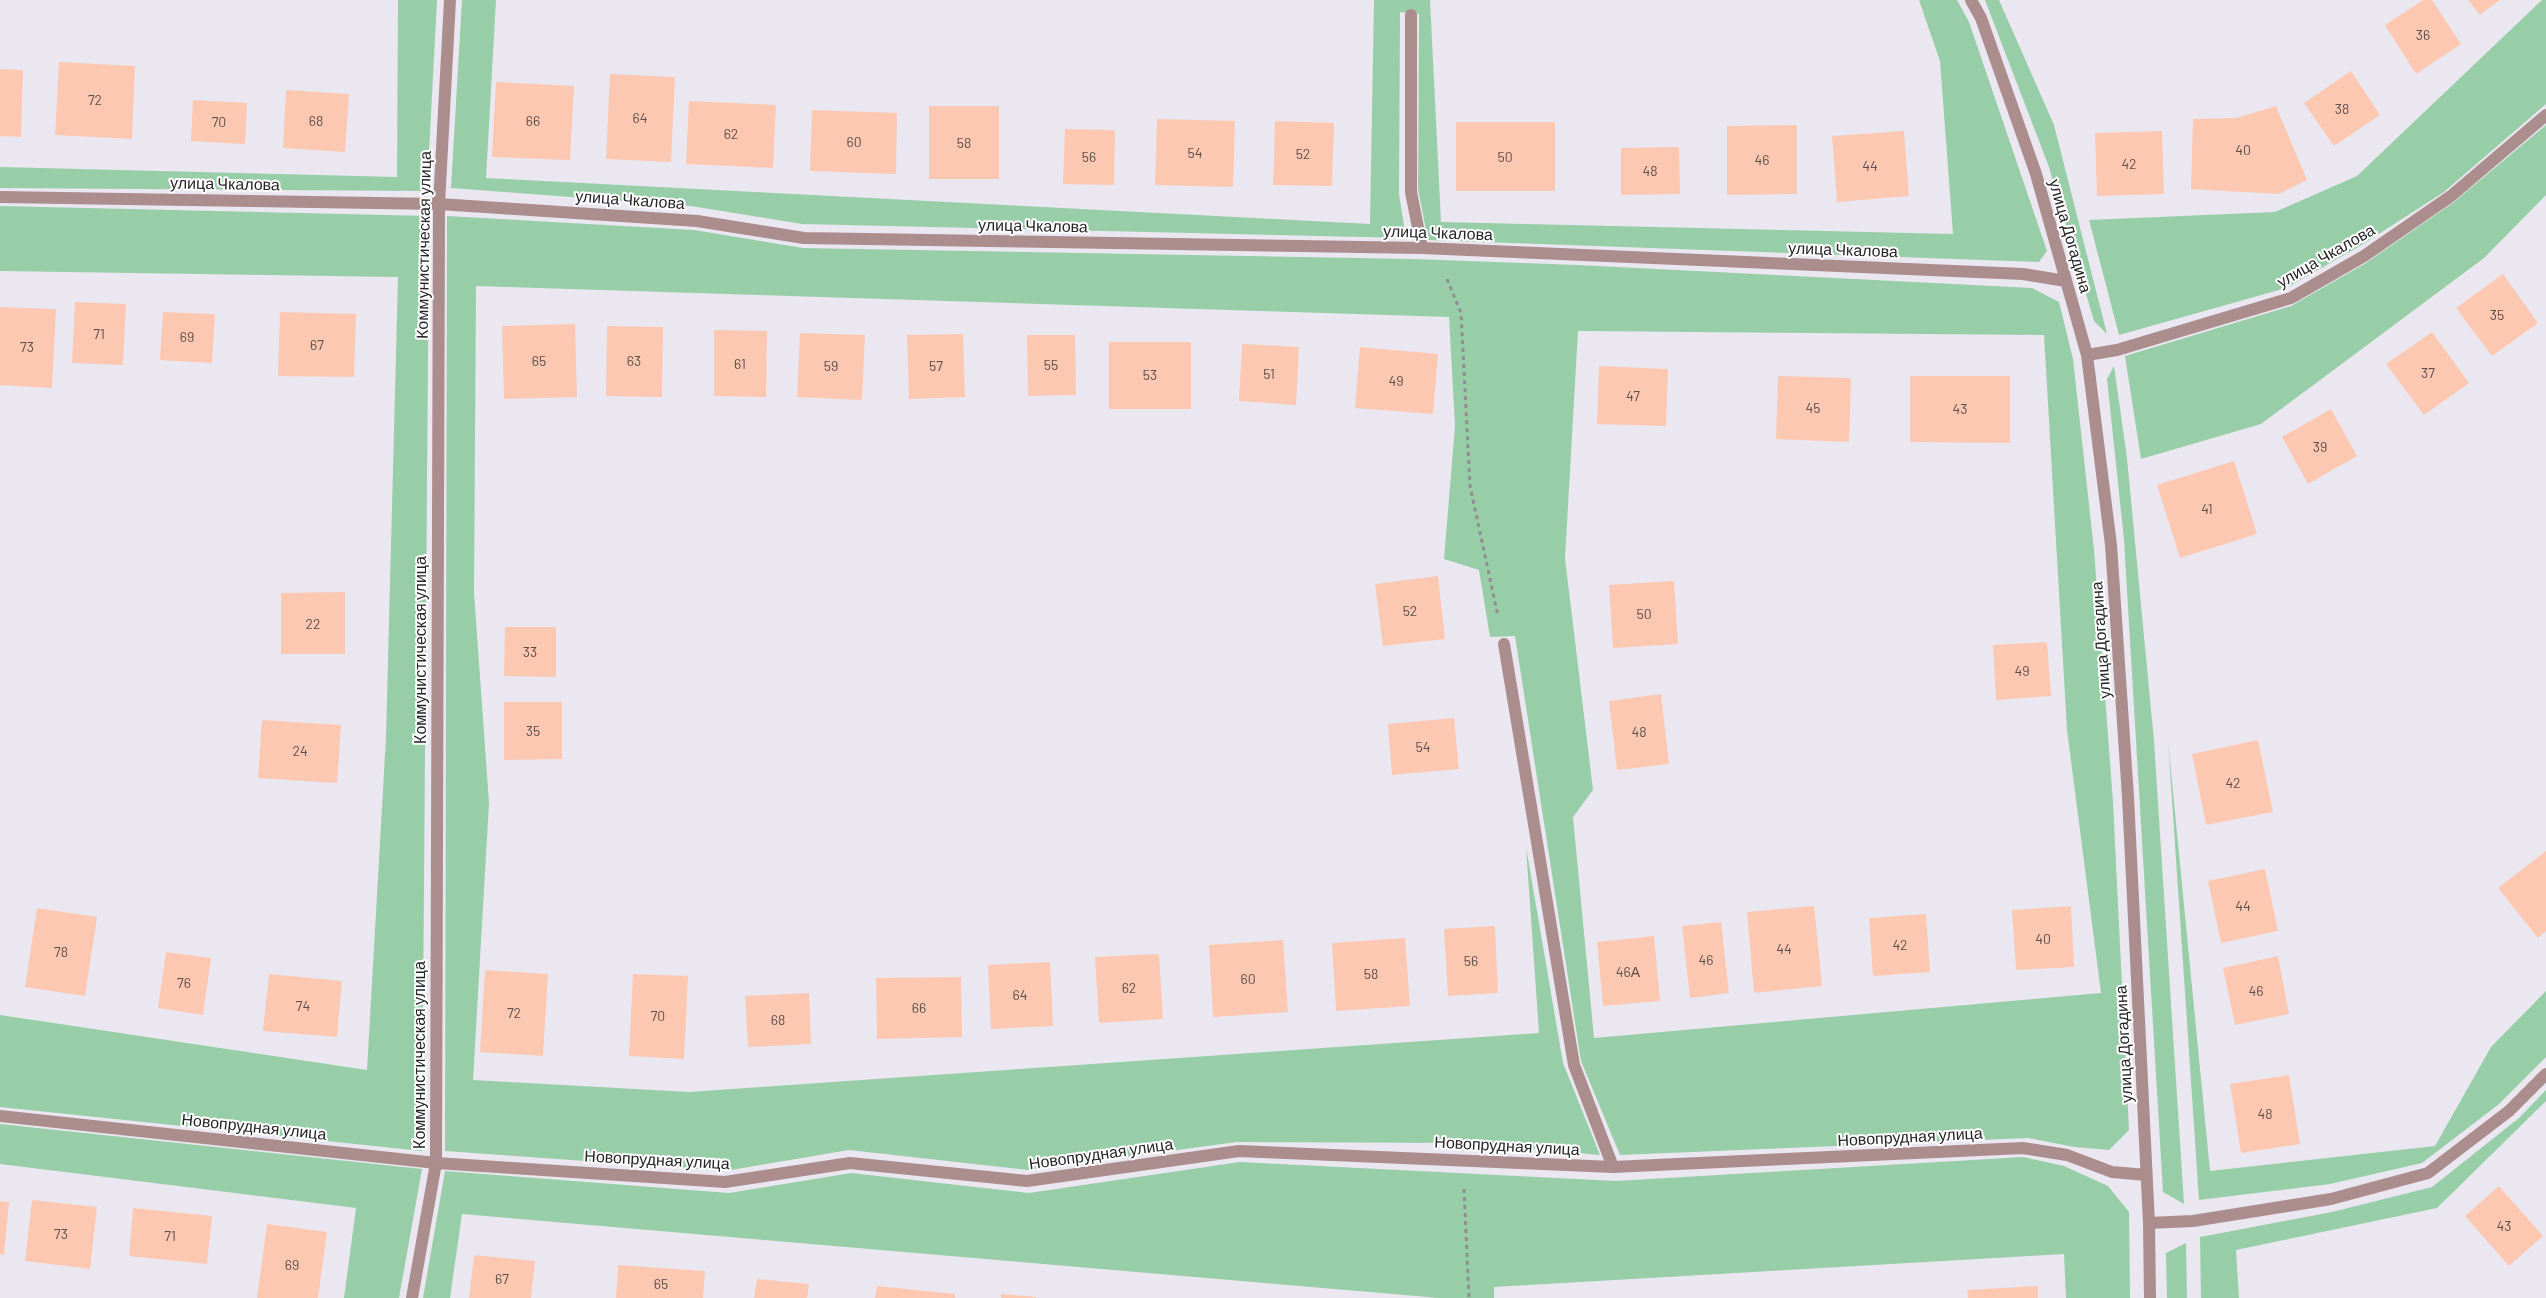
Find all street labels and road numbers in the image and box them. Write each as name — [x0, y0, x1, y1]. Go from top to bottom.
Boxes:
street label: Коммунистическая улица — [413, 151, 435, 339]
street label: улица Чкалова — [170, 173, 280, 195]
street label: улица Догадина — [2045, 177, 2095, 295]
street label: улица Чкалова — [575, 187, 685, 213]
street label: улица Чкалова — [978, 215, 1088, 237]
street label: улица Чкалова — [2274, 220, 2378, 292]
street label: улица Чкалова — [1383, 221, 1493, 245]
street label: улица Чкалова — [1788, 238, 1898, 262]
street label: Коммунистическая улица — [411, 556, 431, 744]
street label: улица Догадина — [2087, 581, 2115, 699]
street label: Коммунистическая улица — [410, 961, 430, 1149]
street label: улица Догадина — [2111, 985, 2137, 1103]
street label: Новопрудная улица — [181, 1110, 327, 1144]
street label: Новопрудная улица — [1837, 1124, 1983, 1150]
street label: Новопрудная улица — [1434, 1133, 1580, 1159]
street label: Новопрудная улица — [1028, 1134, 1174, 1174]
street label: Новопрудная улица — [584, 1147, 730, 1173]

